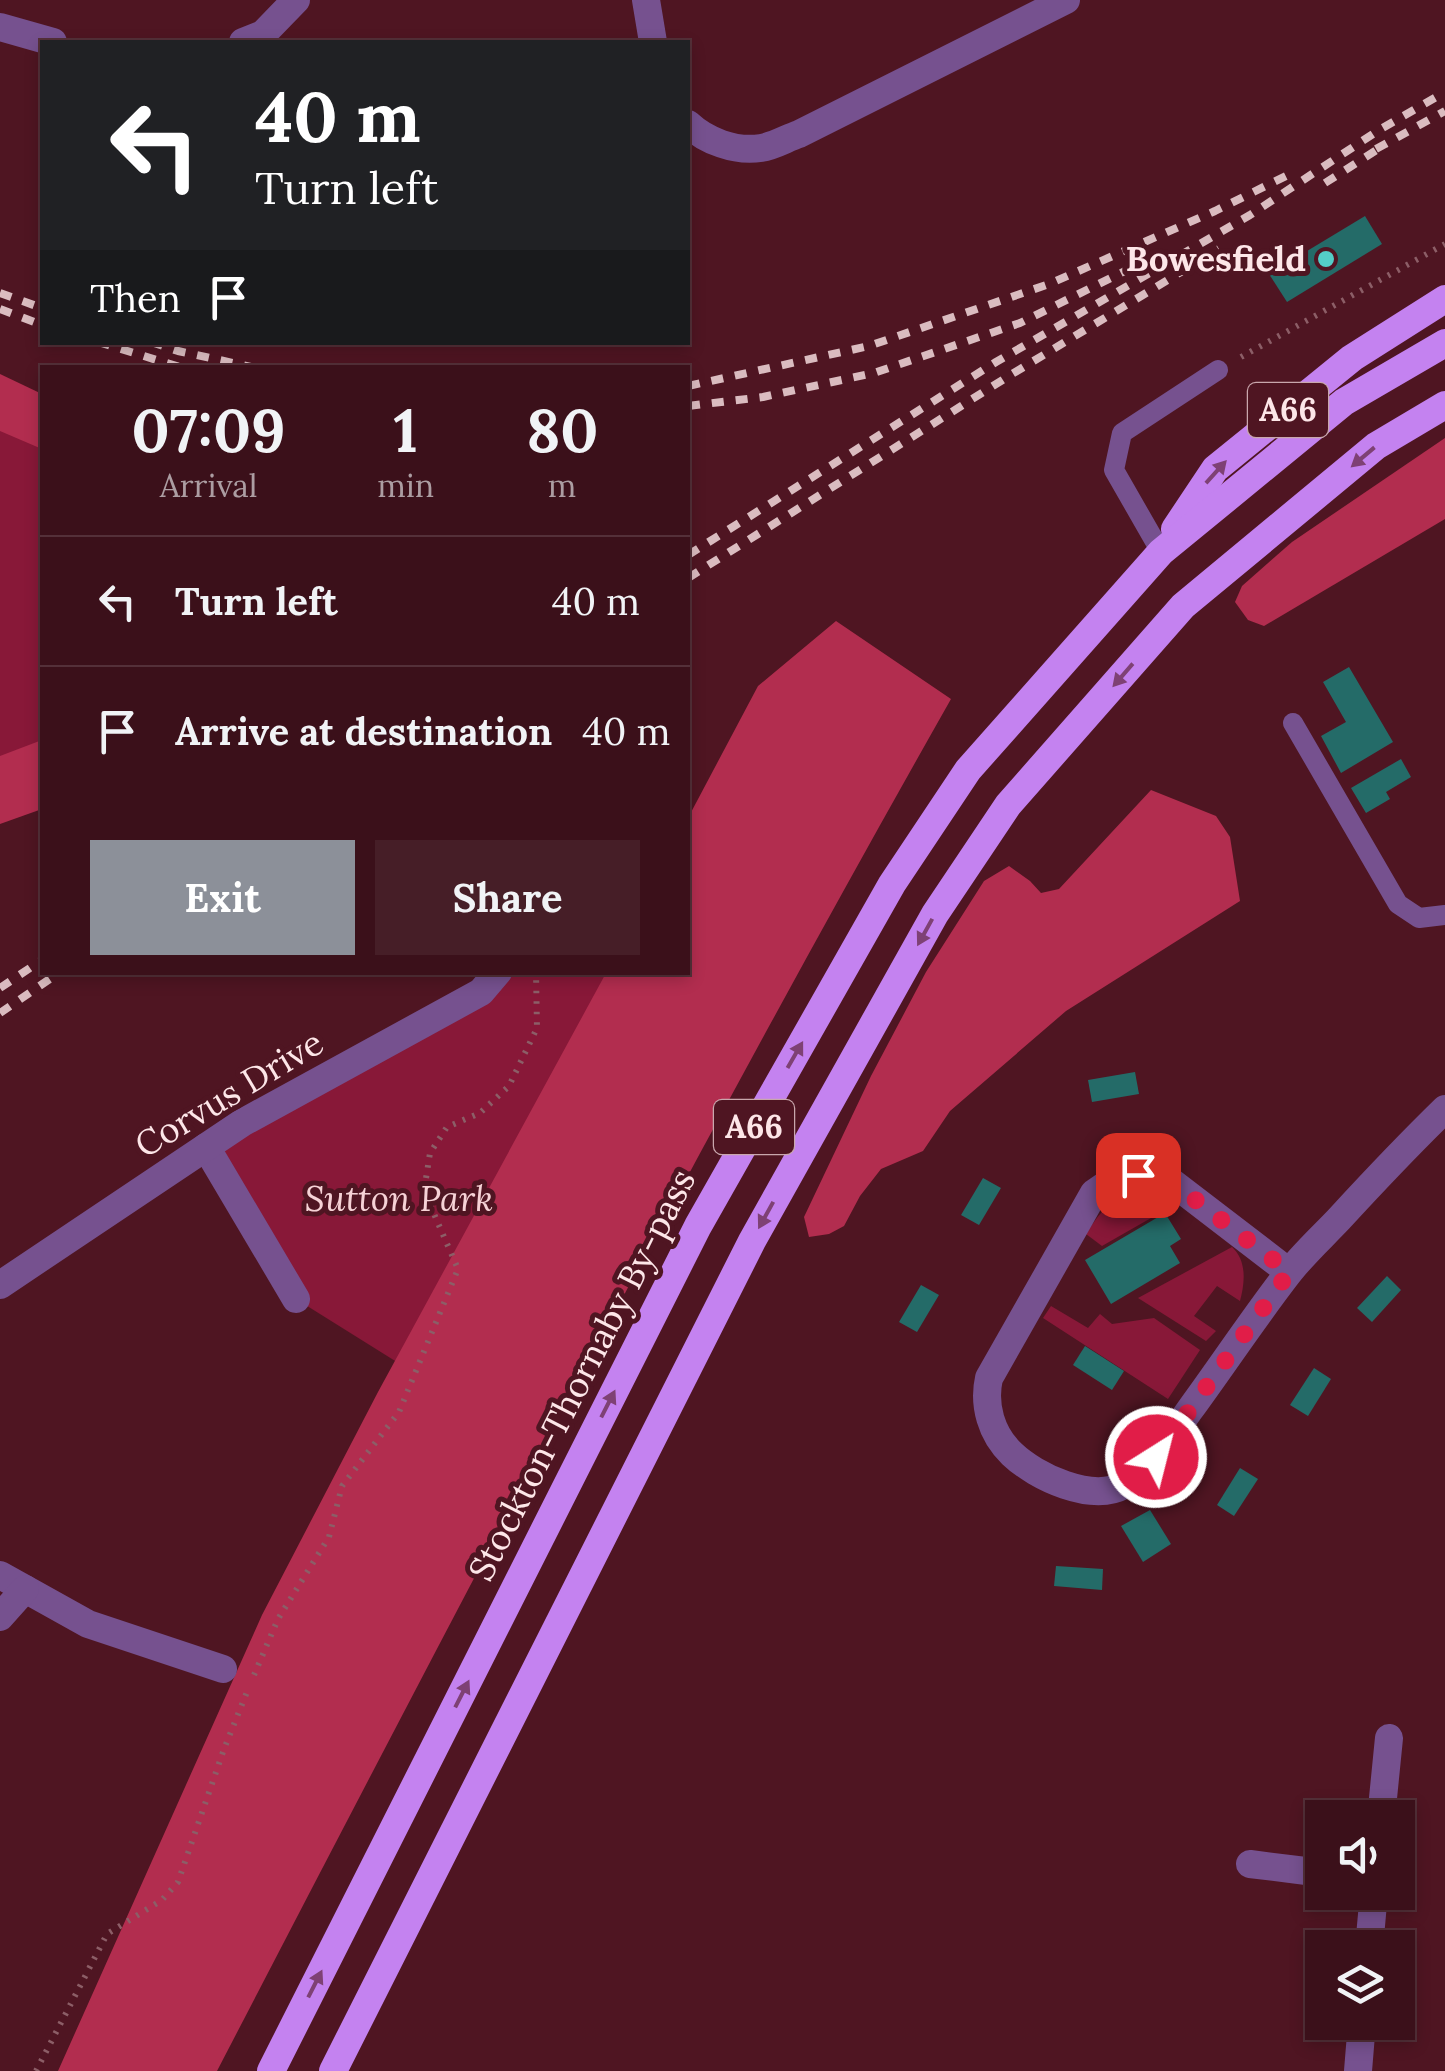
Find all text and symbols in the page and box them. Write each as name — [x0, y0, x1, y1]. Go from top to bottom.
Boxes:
text: 40 m — [255, 72, 421, 161]
icon: left — [90, 80, 220, 210]
text: Turn left — [255, 159, 438, 216]
place label: Bowesfield — [1126, 236, 1306, 281]
marker: Bowesfield — [1315, 248, 1337, 270]
icon: arrive — [201, 270, 256, 325]
text: Then — [90, 274, 181, 322]
road number: A66 — [1248, 383, 1328, 437]
text: 07:09 — [132, 392, 286, 468]
text: 1 — [394, 392, 418, 468]
text: 80 — [526, 392, 598, 468]
one-way arrow — [1350, 446, 1375, 467]
one-way arrow — [1205, 460, 1227, 485]
text: Arrival — [160, 465, 258, 506]
text: min — [377, 465, 434, 506]
text: m — [548, 465, 576, 506]
icon: left — [90, 574, 145, 629]
text: Turn left — [175, 577, 338, 625]
text: 40 m — [552, 577, 640, 625]
one-way arrow — [1112, 662, 1134, 687]
icon: arrive — [90, 704, 145, 759]
text: Arrive at destination — [175, 707, 552, 755]
text: 40 m — [582, 707, 670, 755]
button: Exit — [90, 840, 355, 955]
button: Share — [375, 840, 640, 955]
one-way arrow — [917, 917, 934, 946]
street label: Corvus Drive — [126, 1020, 331, 1167]
one-way arrow — [786, 1041, 803, 1070]
road number: A66 — [714, 1100, 794, 1154]
pin — [1096, 1133, 1181, 1218]
icon: arrive — [1111, 1148, 1166, 1203]
street label: Stockton-Thornaby By-pass — [458, 1162, 705, 1588]
park label: Sutton Park — [305, 1176, 493, 1221]
one-way arrow — [758, 1201, 775, 1230]
one-way arrow — [599, 1389, 616, 1418]
position arrow — [1104, 1405, 1208, 1509]
one-way arrow — [453, 1679, 470, 1708]
map controls — [1305, 1800, 1415, 2040]
button: sound — [1305, 1800, 1415, 1910]
button: layers — [1305, 1930, 1415, 2040]
one-way arrow — [307, 1969, 324, 1998]

